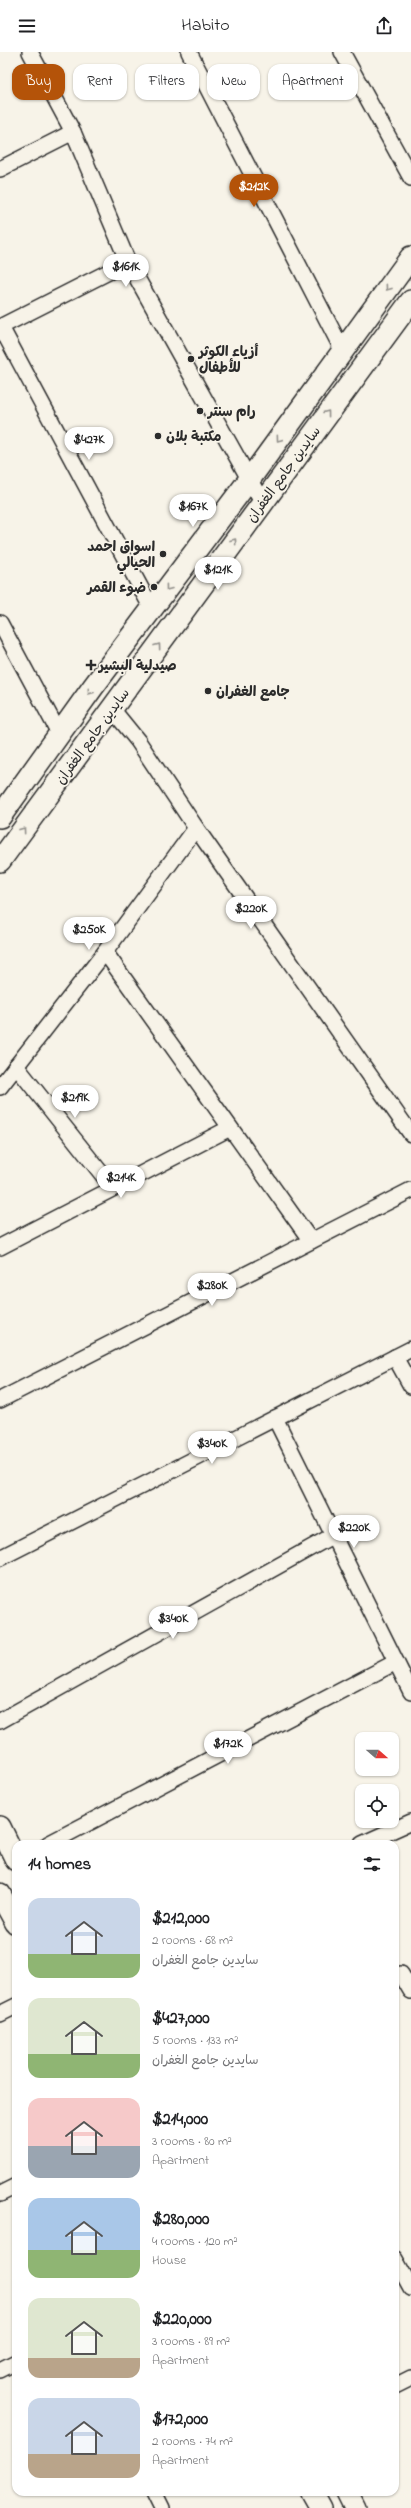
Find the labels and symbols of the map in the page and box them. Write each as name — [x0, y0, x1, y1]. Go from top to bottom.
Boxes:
pin: $212K — [226, 174, 282, 208]
pin: $161K — [98, 254, 154, 288]
one-way arrow — [386, 284, 393, 291]
place label: أزياء الكوثر للأطفال — [197, 342, 258, 379]
marker: أزياء الكوثر للأطفال — [186, 354, 196, 364]
place label: رام سنتر — [206, 402, 256, 423]
marker: رام سنتر — [195, 406, 205, 416]
one-way arrow — [323, 411, 330, 418]
street label: سايدين جامع الغفران — [242, 422, 326, 527]
pin: $427K — [61, 427, 117, 461]
place label: مكتبة بلان — [166, 427, 221, 448]
marker: مكتبة بلان — [153, 431, 163, 441]
one-way arrow — [277, 434, 284, 441]
pin: $167K — [165, 494, 221, 528]
place label: اسواق احمد الحيالي — [87, 537, 155, 575]
one-way arrow — [229, 538, 237, 545]
marker: اسواق احمد الحيالي — [158, 549, 168, 559]
pin: $121K — [190, 557, 246, 591]
place label: ضوء القمر — [85, 578, 146, 599]
marker: ضوء القمر — [149, 582, 159, 592]
one-way arrow — [166, 584, 173, 591]
one-way arrow — [153, 643, 161, 650]
place label: صيدلية البشير — [97, 656, 177, 677]
marker: صيدلية البشير — [86, 660, 96, 670]
place label: جامع الغفران — [216, 682, 290, 703]
street label: سايدين جامع الغفران — [51, 684, 135, 789]
marker: جامع الغفران — [203, 686, 213, 696]
one-way arrow — [87, 688, 95, 695]
one-way arrow — [18, 827, 26, 834]
pin: $220K — [223, 896, 279, 930]
pin: $250K — [61, 917, 117, 951]
pin: $219K — [47, 1085, 103, 1119]
pin: $214K — [93, 1165, 149, 1199]
pin: $280K — [184, 1273, 240, 1307]
pin: $340K — [184, 1431, 240, 1465]
pin: $220K — [326, 1515, 382, 1549]
pin: $340K — [145, 1606, 201, 1640]
pin: $172K — [200, 1731, 256, 1765]
north arrow — [355, 1732, 399, 1776]

